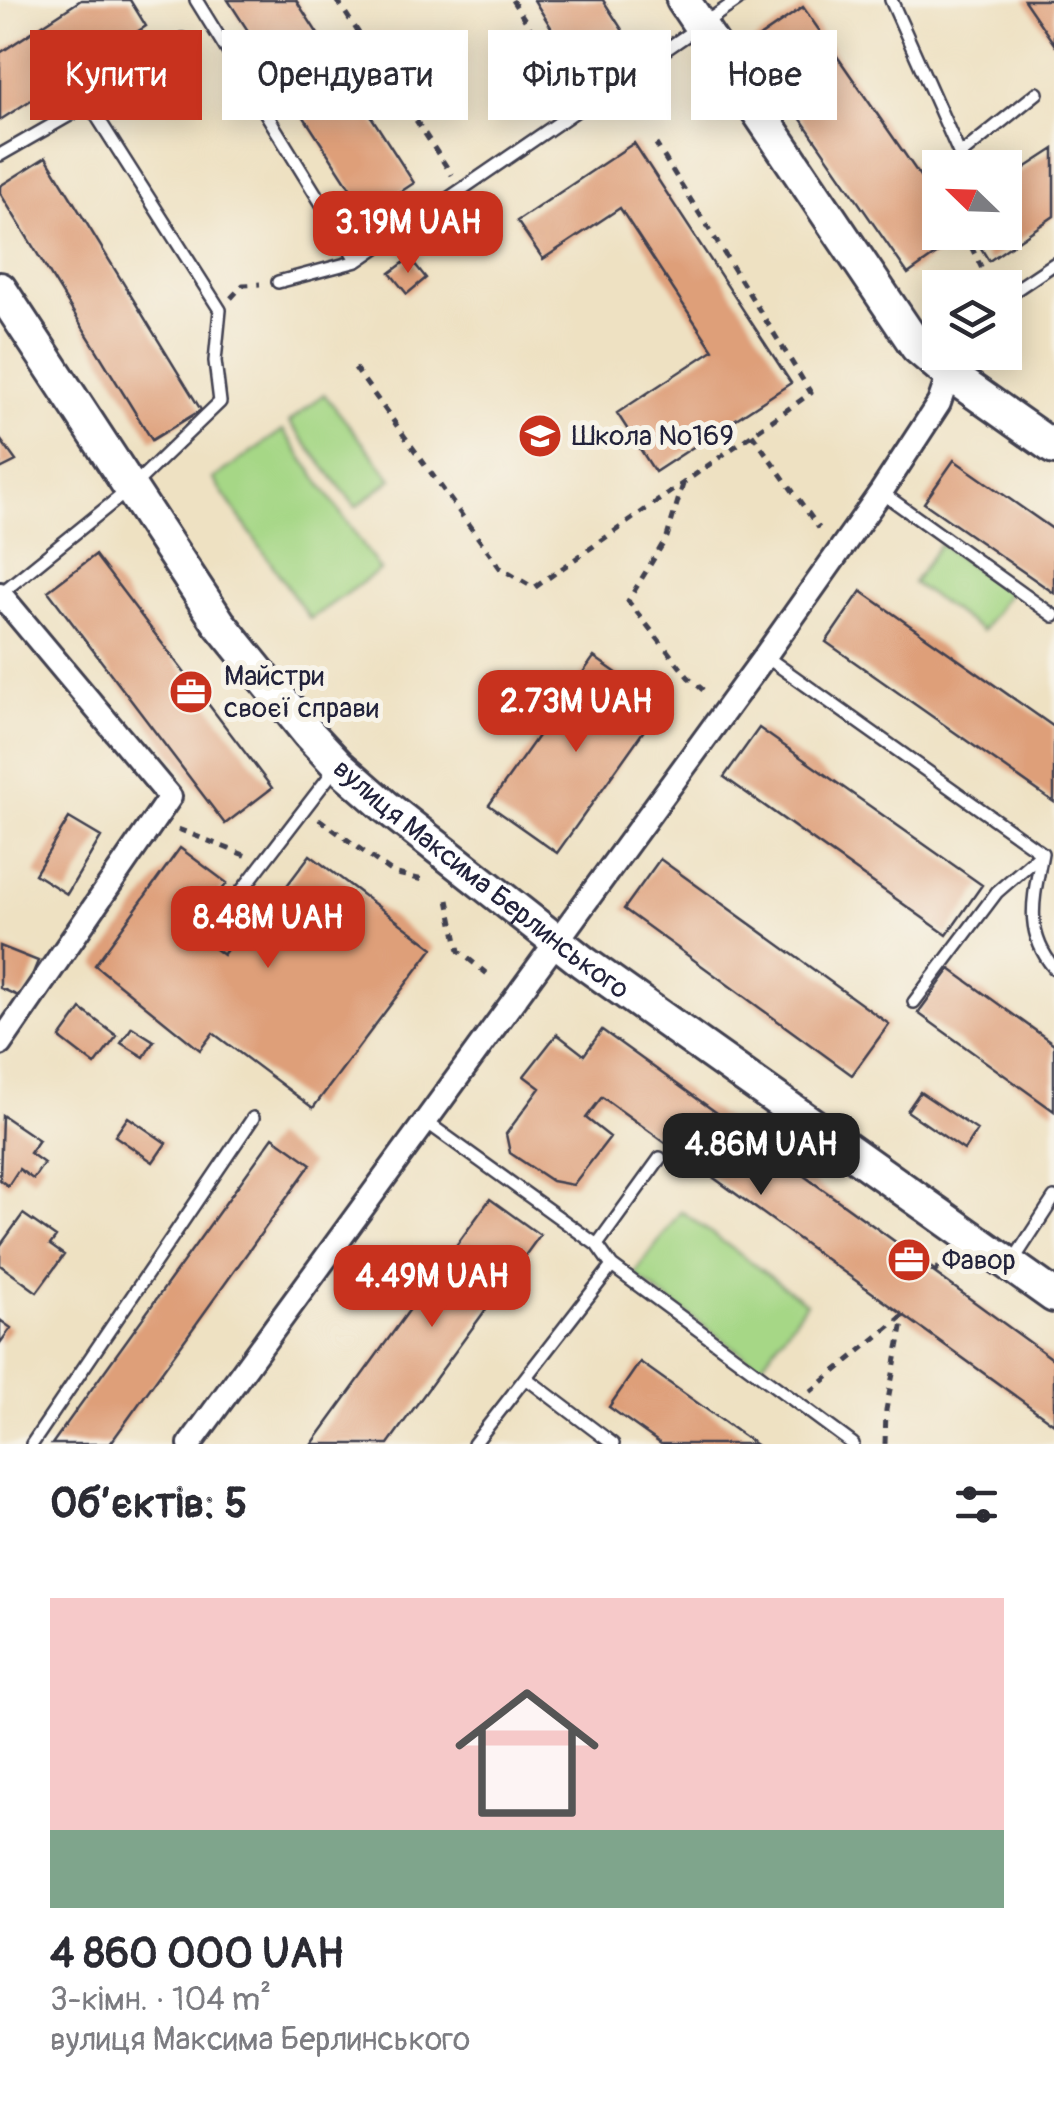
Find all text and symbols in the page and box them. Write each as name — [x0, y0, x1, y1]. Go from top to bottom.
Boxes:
chip: Купити — [30, 30, 202, 120]
chip: Орендувати — [222, 30, 468, 120]
chip: Фільтри — [488, 30, 671, 120]
chip: Нове — [691, 30, 837, 120]
north arrow — [922, 150, 1022, 250]
map controls — [922, 150, 1022, 370]
pin: 3.19M UAH — [294, 191, 522, 276]
text: 3.19M UAH — [335, 203, 481, 243]
button: layers — [922, 270, 1022, 370]
school or university icon: Школа №169 — [517, 413, 563, 459]
place label: Школа №169 — [572, 419, 734, 454]
place label: Майстри своєї справи — [224, 659, 379, 726]
office icon: Майстри своєї справи — [168, 669, 214, 715]
pin: 2.73M UAH — [462, 670, 690, 755]
text: 2.73M UAH — [500, 682, 652, 722]
street label: вулиця Максима Берлинського — [326, 751, 636, 1007]
pin: 8.48M UAH — [154, 886, 382, 971]
text: 8.48M UAH — [193, 898, 343, 938]
pin: 4.86M UAH — [647, 1113, 875, 1198]
text: 4.86M UAH — [685, 1125, 837, 1165]
office icon: Фавор — [886, 1237, 932, 1283]
place label: Фавор — [942, 1243, 1016, 1278]
pin: 4.49M UAH — [318, 1245, 546, 1330]
text: 4.49M UAH — [356, 1257, 508, 1297]
icon: filters — [949, 1477, 1004, 1532]
text: Об’єктів: 5 — [50, 1478, 247, 1530]
icon: home — [437, 1663, 617, 1843]
text: 4 860 000 UAH — [50, 1928, 344, 1980]
text: 3-кімн. · 104 m² — [50, 1980, 271, 2020]
text: вулиця Максима Берлинського — [50, 2020, 470, 2060]

